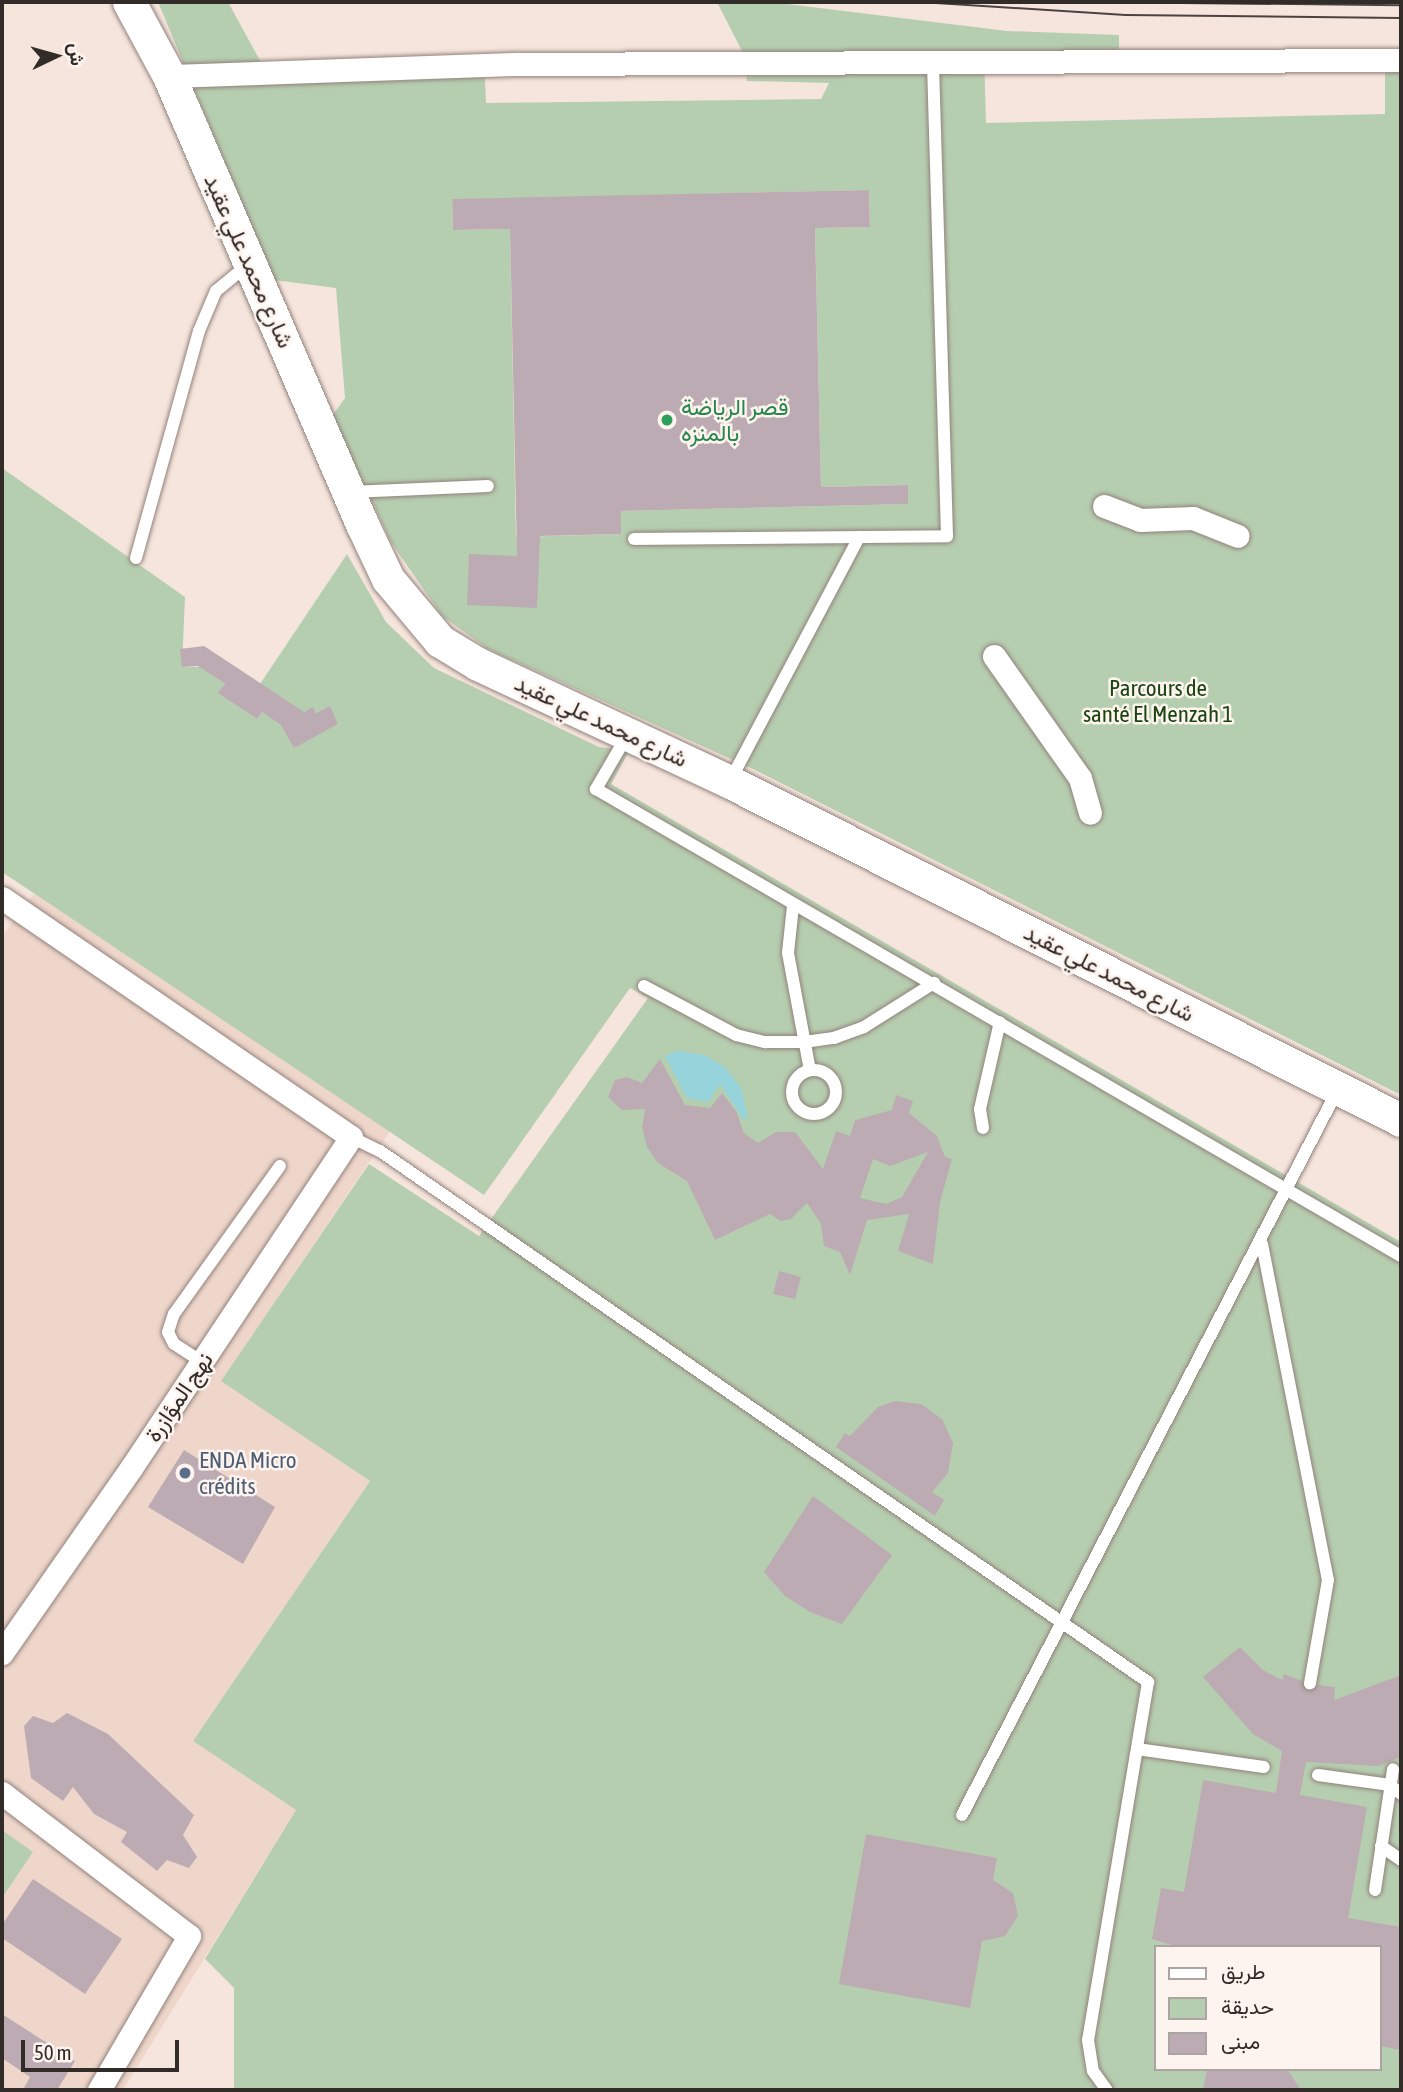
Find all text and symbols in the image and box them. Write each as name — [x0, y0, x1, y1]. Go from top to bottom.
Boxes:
north arrow — [21, 21, 91, 91]
text: ش — [65, 42, 89, 67]
street label: شارع محمد علي عقيد — [198, 170, 300, 352]
place label: قصر الرياضة بالمنزه — [681, 393, 789, 447]
marker: قصر الرياضة بالمنزه — [659, 412, 675, 428]
street label: شارع محمد علي عقيد — [510, 669, 692, 773]
park label: Parcours de santé El Menzah 1 — [1083, 674, 1233, 728]
street label: شارع محمد علي عقيد — [1019, 918, 1199, 1028]
street label: نهج المؤازرة — [139, 1347, 219, 1447]
place label: ENDA Micro crédits — [199, 1446, 296, 1500]
marker: ENDA Micro crédits — [177, 1465, 193, 1481]
legend — [1154, 1945, 1382, 2071]
text: طريق — [1221, 1959, 1266, 1983]
text: حديقة — [1221, 1994, 1274, 2018]
scale bar — [24, 2025, 182, 2070]
text: مبنى — [1221, 2029, 1260, 2053]
text: 50 m — [34, 2040, 72, 2064]

